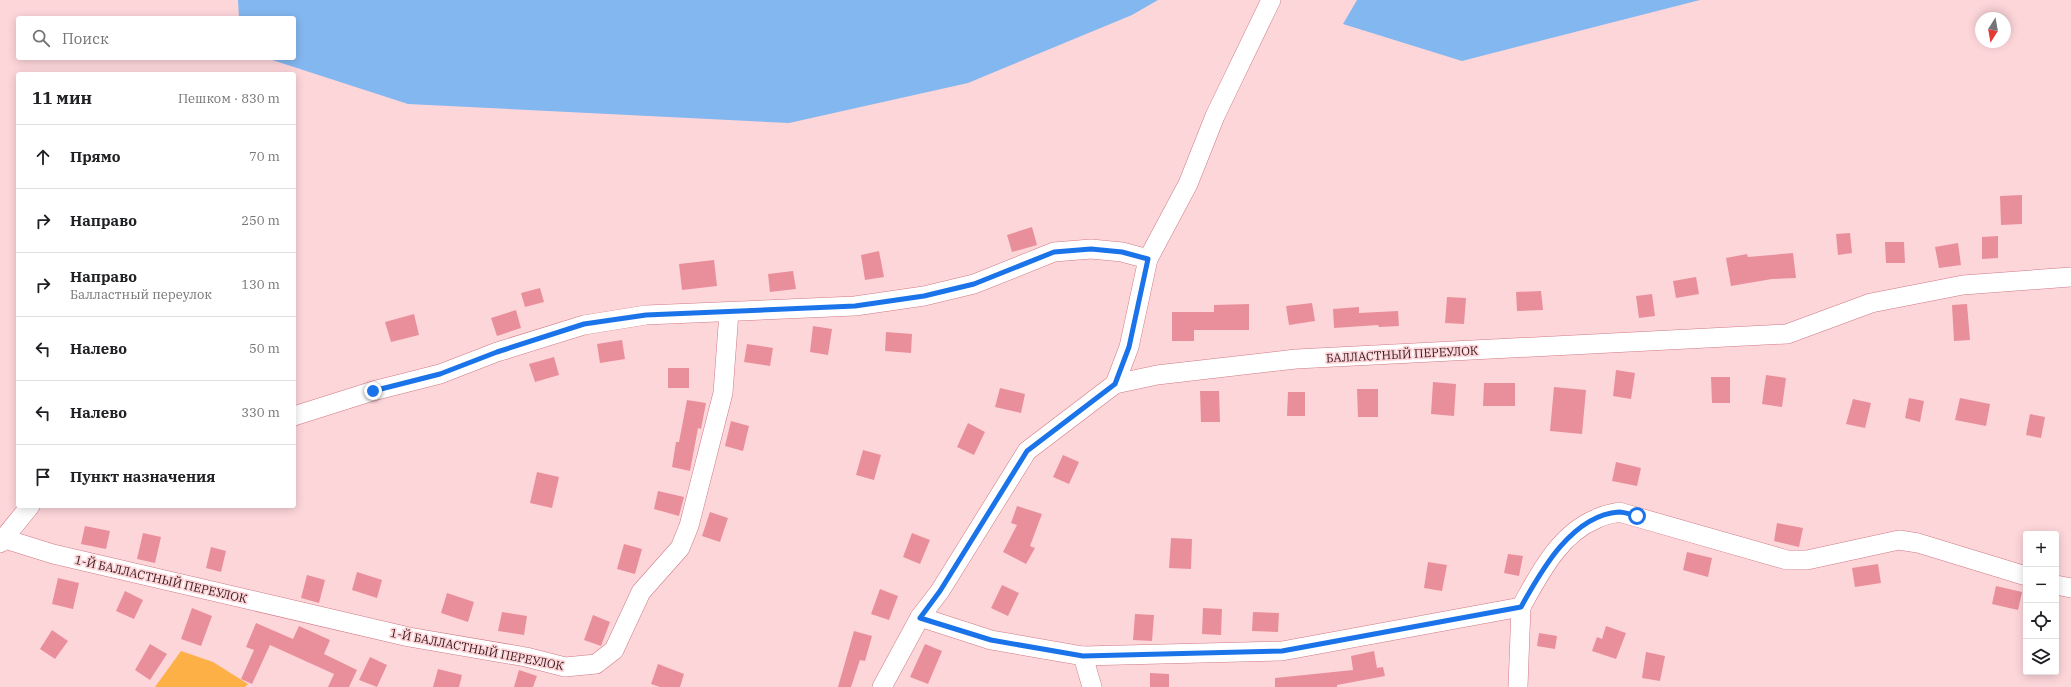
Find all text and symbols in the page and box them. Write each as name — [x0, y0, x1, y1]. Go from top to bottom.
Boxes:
north arrow — [1975, 12, 2011, 48]
search box — [16, 16, 296, 60]
icon: search — [30, 27, 52, 49]
text: Поиск — [62, 29, 109, 48]
text: 11 мин — [32, 87, 92, 109]
text: Пешком · 830 m — [178, 90, 280, 107]
icon: ahead — [32, 146, 54, 168]
text: Прямо — [70, 147, 121, 166]
text: 70 m — [249, 148, 280, 165]
icon: right — [32, 210, 54, 232]
text: Направо — [70, 211, 137, 230]
text: 250 m — [241, 212, 280, 229]
text: Направо — [70, 267, 137, 286]
icon: right — [32, 274, 54, 296]
text: 130 m — [241, 276, 280, 293]
text: Балластный переулок — [70, 286, 212, 303]
icon: left — [32, 338, 54, 360]
text: Налево — [70, 339, 127, 358]
text: 50 m — [249, 340, 280, 357]
street label: БАЛЛАСТНЫЙ ПЕРЕУЛОК — [1326, 342, 1479, 365]
route end — [364, 382, 382, 400]
icon: left — [32, 402, 54, 424]
text: Налево — [70, 403, 127, 422]
text: 330 m — [241, 404, 280, 421]
icon: arrive — [32, 466, 54, 488]
text: Пункт назначения — [70, 467, 216, 486]
route start — [1628, 507, 1646, 525]
map controls — [2023, 531, 2059, 675]
button: + — [2023, 531, 2059, 567]
street label: 1-Й БАЛЛАСТНЫЙ ПЕРЕУЛОК — [73, 552, 249, 606]
button: − — [2023, 567, 2059, 603]
button: locate — [2023, 603, 2059, 639]
street label: 1-Й БАЛЛАСТНЫЙ ПЕРЕУЛОК — [389, 625, 566, 673]
button: layers — [2023, 639, 2059, 675]

